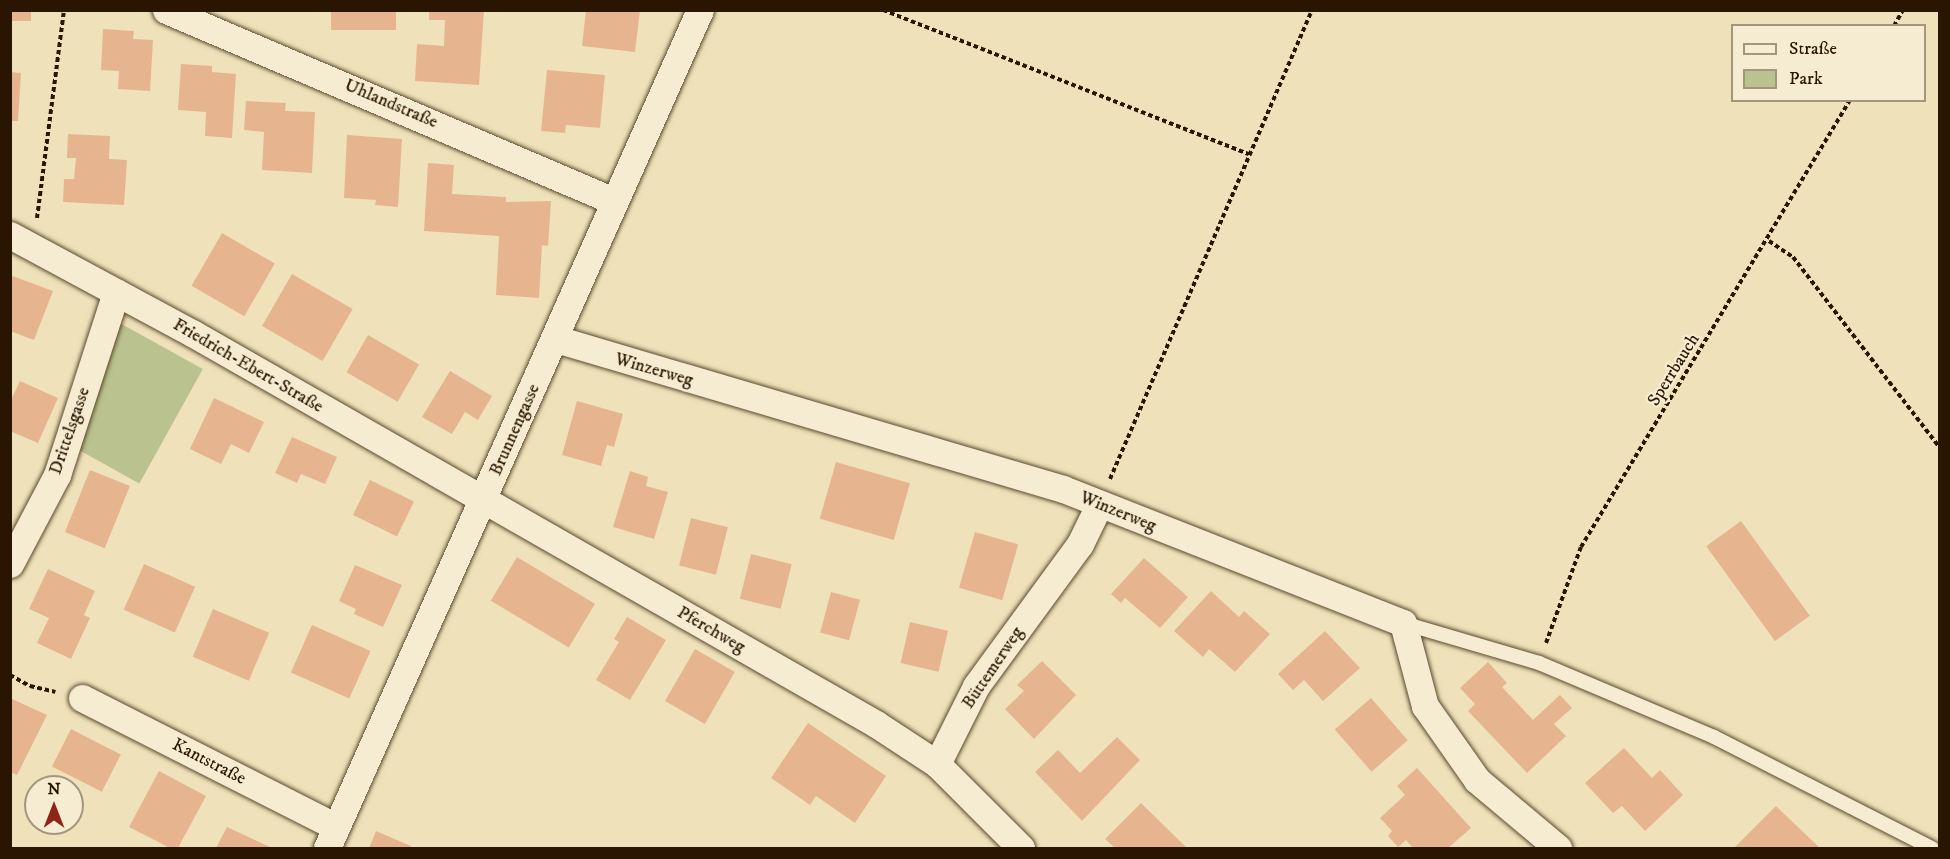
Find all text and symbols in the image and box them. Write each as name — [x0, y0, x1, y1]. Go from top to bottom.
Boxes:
legend — [1731, 24, 1926, 102]
text: Straße — [1789, 38, 1837, 60]
text: Park — [1789, 68, 1823, 90]
street label: Uhlandstraße — [341, 75, 441, 133]
street label: Friedrich-Ebert-Straße — [169, 314, 327, 418]
street label: Sperrbauch — [1643, 330, 1705, 410]
street label: Winzerweg — [612, 349, 696, 391]
street label: Brunnengasse — [485, 381, 545, 479]
street label: Drittelsgasse — [45, 384, 95, 478]
street label: Winzerweg — [1077, 487, 1159, 537]
street label: Pferchweg — [673, 602, 749, 658]
street label: Büttemerweg — [958, 623, 1028, 713]
street label: Kantstraße — [169, 734, 249, 790]
north arrow — [24, 775, 84, 835]
text: N — [47, 779, 61, 799]

